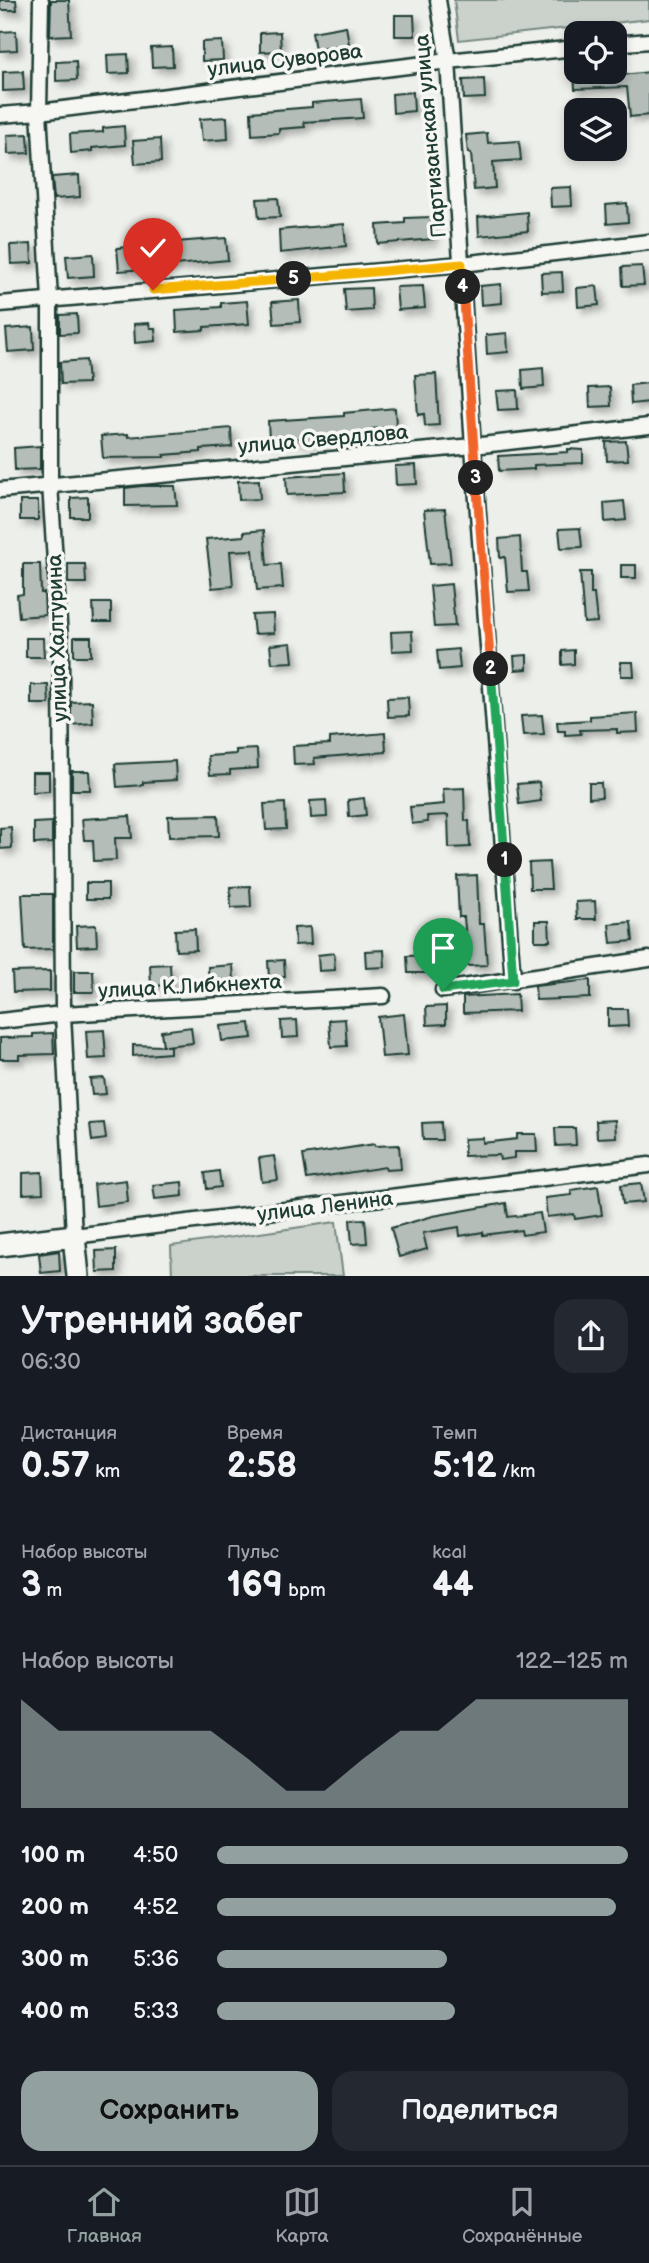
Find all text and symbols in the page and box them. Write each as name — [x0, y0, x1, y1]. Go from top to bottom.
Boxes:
map controls — [564, 21, 627, 161]
button: locate — [564, 21, 627, 84]
street label: Партизанская улица — [409, 32, 452, 239]
street label: улица Суворова — [206, 39, 364, 82]
button: layers — [564, 98, 627, 161]
pin — [123, 218, 183, 290]
icon: check — [134, 229, 172, 267]
pin: 5 — [276, 262, 312, 296]
text: 5 — [288, 267, 299, 290]
pin: 4 — [446, 270, 480, 304]
text: 4 — [457, 275, 468, 298]
street label: улица Свердлова — [237, 420, 410, 459]
pin: 3 — [458, 461, 494, 496]
text: 3 — [470, 466, 481, 489]
street label: улица Халтурина — [42, 553, 73, 722]
pin: 2 — [474, 652, 508, 686]
text: 2 — [485, 657, 496, 680]
pin: 1 — [488, 842, 522, 878]
text: 1 — [501, 848, 509, 871]
pin — [413, 918, 473, 990]
icon: arrive — [424, 929, 462, 967]
street label: улица К.Либкнехта — [97, 969, 283, 1004]
street label: улица Ленина — [256, 1186, 395, 1227]
text: Утренний забег — [21, 1299, 303, 1344]
button: share — [554, 1299, 628, 1373]
text: 06:30 — [21, 1348, 81, 1376]
text: Дистанция — [21, 1422, 117, 1445]
text: Время — [227, 1422, 283, 1445]
text: Темп — [432, 1422, 477, 1445]
text: 0.57 — [21, 1445, 90, 1488]
text: 2:58 — [227, 1445, 297, 1488]
text: 5:12 — [432, 1445, 497, 1488]
text: km — [90, 1460, 120, 1483]
text: /km — [497, 1460, 535, 1483]
text: Набор высоты — [21, 1541, 147, 1564]
text: Пульс — [227, 1541, 279, 1564]
text: kcal — [432, 1541, 466, 1564]
text: 3 — [21, 1564, 41, 1607]
text: 169 — [227, 1564, 283, 1607]
text: 44 — [432, 1564, 474, 1607]
text: m — [41, 1579, 62, 1602]
text: bpm — [283, 1579, 326, 1602]
text: Набор высоты — [21, 1647, 174, 1675]
text: 122–125 m — [516, 1647, 628, 1675]
text: 100 m — [21, 1841, 85, 1869]
text: 4:50 — [133, 1841, 178, 1869]
text: 200 m — [21, 1893, 89, 1921]
text: 4:52 — [133, 1893, 178, 1921]
text: 300 m — [21, 1945, 89, 1973]
text: 5:36 — [133, 1945, 179, 1973]
text: 400 m — [21, 1997, 89, 2025]
text: 5:33 — [133, 1997, 179, 2025]
button: Сохранить — [21, 2071, 318, 2151]
button: Поделиться — [332, 2071, 628, 2151]
tab: Главная — [67, 2183, 142, 2248]
tab: Карта — [275, 2183, 329, 2248]
tab: Сохранённые — [462, 2183, 582, 2248]

